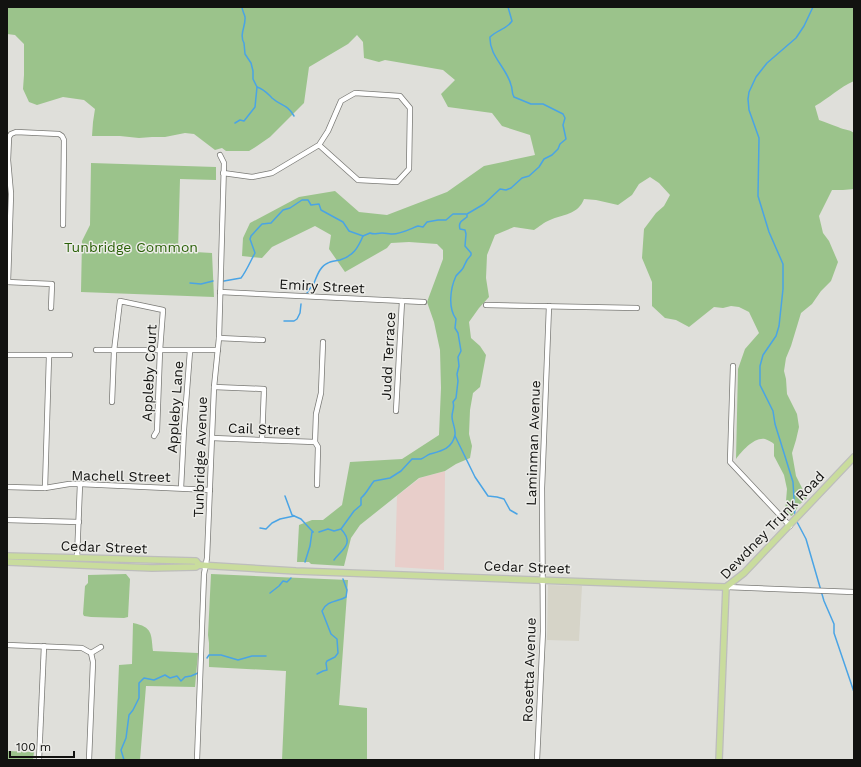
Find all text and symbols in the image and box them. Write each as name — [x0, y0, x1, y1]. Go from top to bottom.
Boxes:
park label: Tunbridge Common — [64, 239, 198, 255]
street label: Emiry Street — [279, 276, 365, 296]
street label: Judd Terrace — [378, 311, 398, 401]
street label: Appleby Court — [138, 324, 160, 422]
street label: Appleby Lane — [164, 360, 186, 454]
street label: Laminman Avenue — [523, 380, 543, 506]
street label: Tunbridge Avenue — [190, 396, 210, 518]
street label: Cail Street — [228, 420, 300, 438]
street label: Machell Street — [71, 467, 171, 485]
street label: Dewdney Trunk Road — [717, 468, 827, 582]
street label: Cedar Street — [60, 537, 148, 557]
street label: Cedar Street — [483, 557, 571, 577]
street label: Rosetta Avenue — [519, 617, 539, 723]
scale bar — [10, 733, 74, 759]
text: 100 m — [16, 740, 51, 754]

